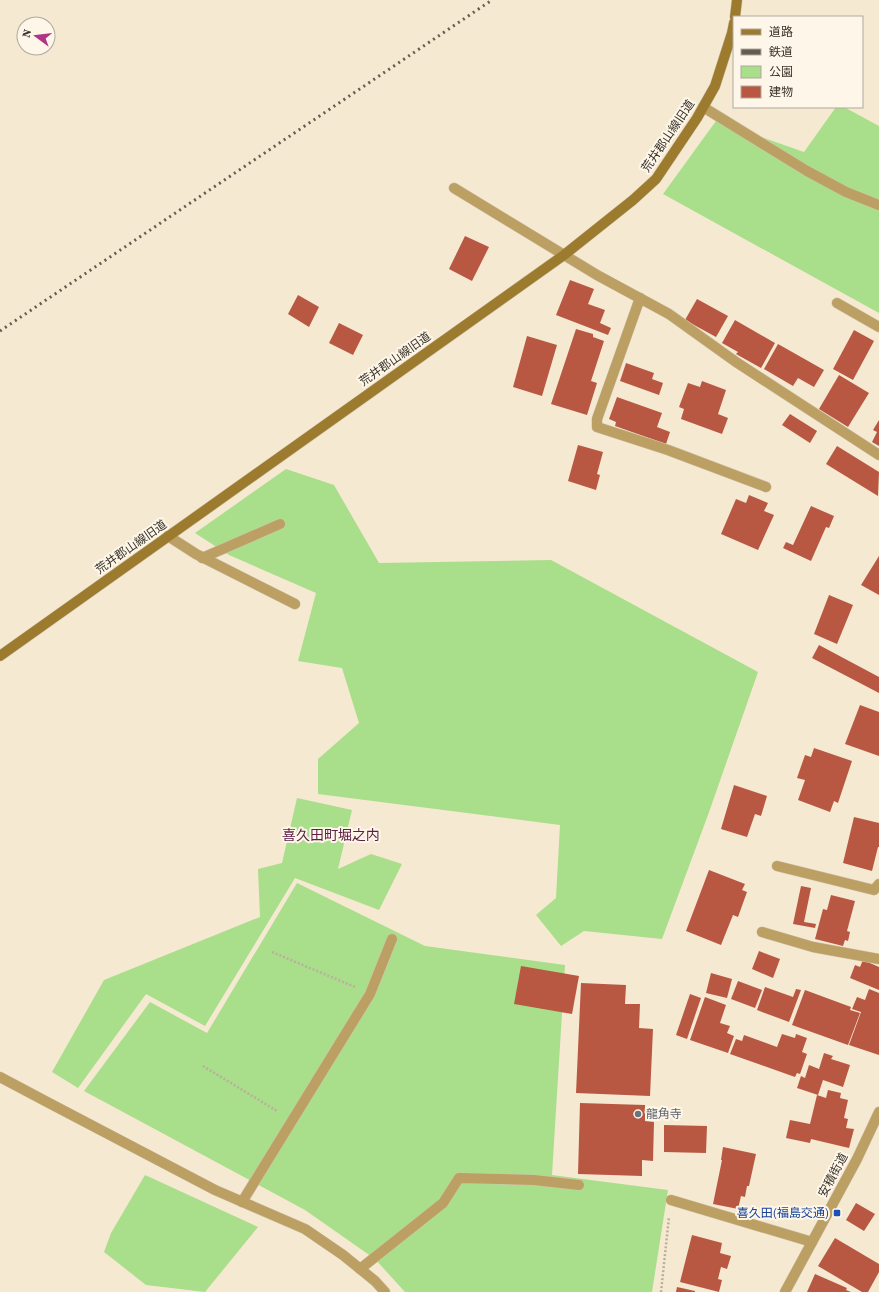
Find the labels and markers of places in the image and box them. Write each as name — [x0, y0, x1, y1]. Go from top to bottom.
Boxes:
place label: 龍角寺 — [646, 1106, 682, 1122]
marker: 龍角寺 — [633, 1109, 643, 1119]
place label: 喜久田(福島交通) — [737, 1205, 829, 1221]
marker: 喜久田(福島交通) — [832, 1208, 842, 1218]

